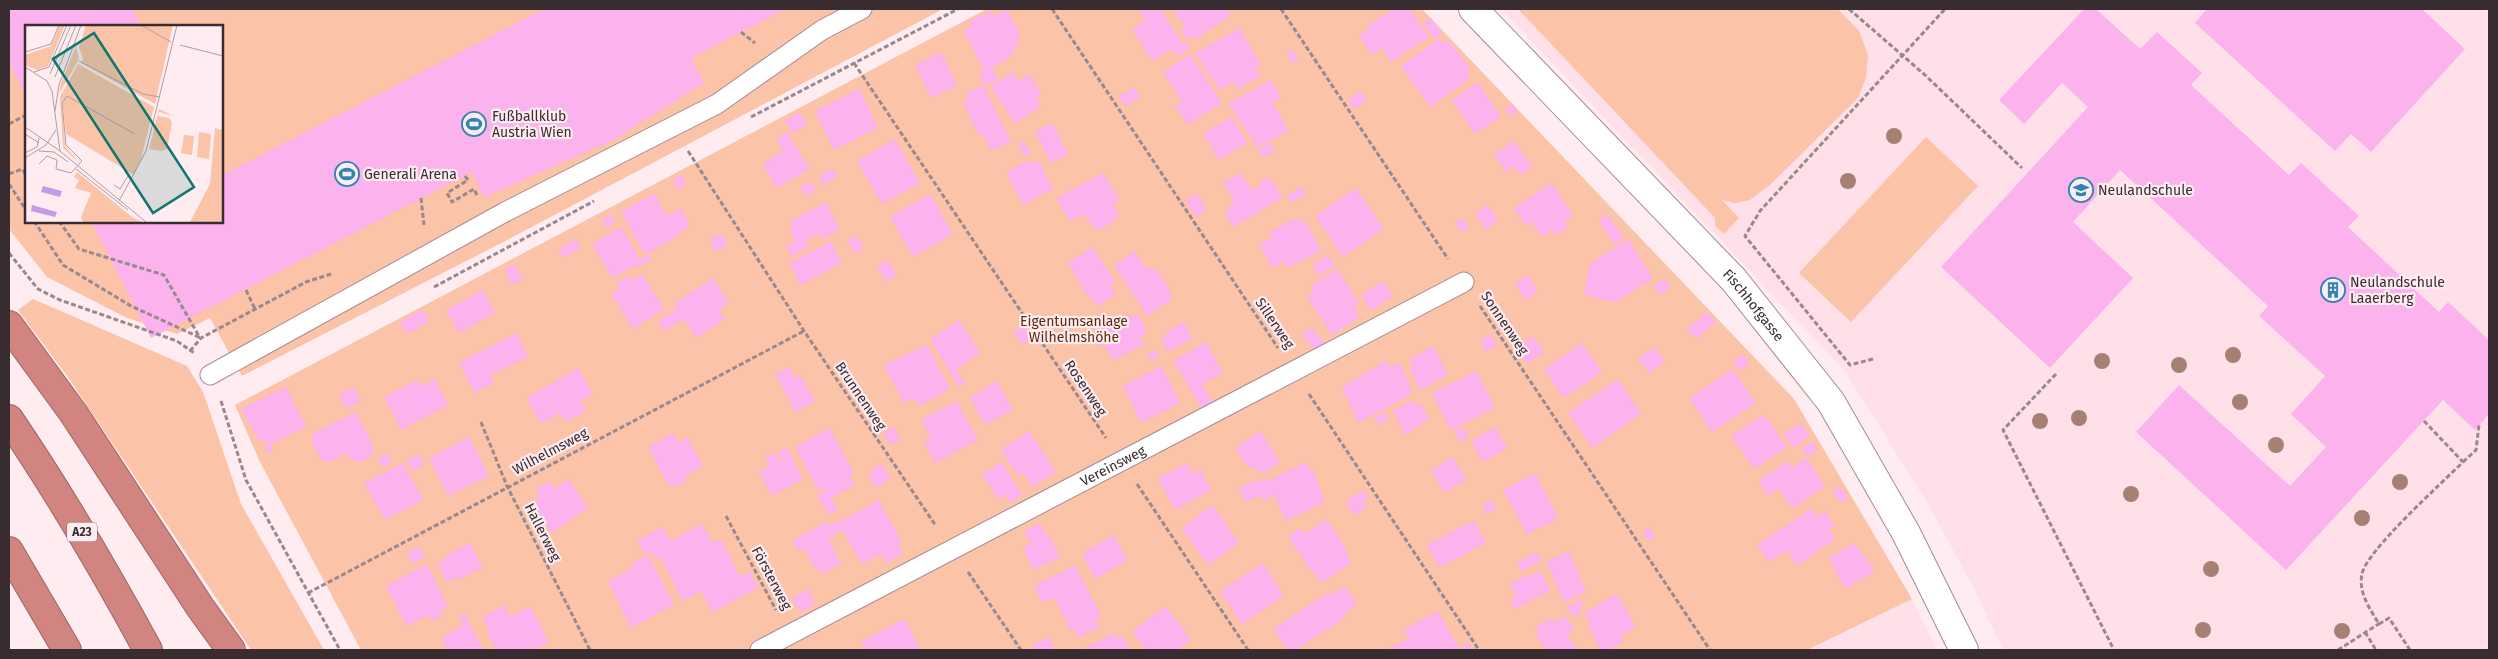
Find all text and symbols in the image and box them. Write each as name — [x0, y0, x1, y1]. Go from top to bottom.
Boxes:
inset map — [25, 25, 222, 222]
place label: Fußballklub Austria Wien — [492, 108, 572, 141]
sports icon: Fußballklub Austria Wien — [461, 111, 487, 137]
sports icon: Generali Arena — [334, 161, 360, 187]
place label: Generali Arena — [364, 166, 457, 183]
school or university icon: Neulandschule — [2068, 177, 2094, 203]
place label: Neulandschule — [2098, 182, 2193, 199]
street label: Fischhofgasse — [1719, 266, 1787, 345]
place label: Neulandschule Laaerberg — [2350, 274, 2445, 307]
building icon: Neulandschule Laaerberg — [2320, 277, 2346, 303]
street label: Sonnenweg — [1477, 288, 1532, 359]
street label: Sillerweg — [1251, 295, 1298, 353]
park label: Eigentumsanlage Wilhelmshöhe — [1020, 313, 1128, 346]
street label: Rosenweg — [1061, 357, 1111, 420]
street label: Brunnenweg — [831, 359, 890, 434]
street label: Wilhelmsweg — [510, 424, 591, 478]
street label: Vereinsweg — [1077, 442, 1149, 490]
street label: Hallerweg — [521, 500, 565, 565]
road number: A23 — [67, 522, 97, 542]
street label: Försterweg — [748, 544, 796, 613]

